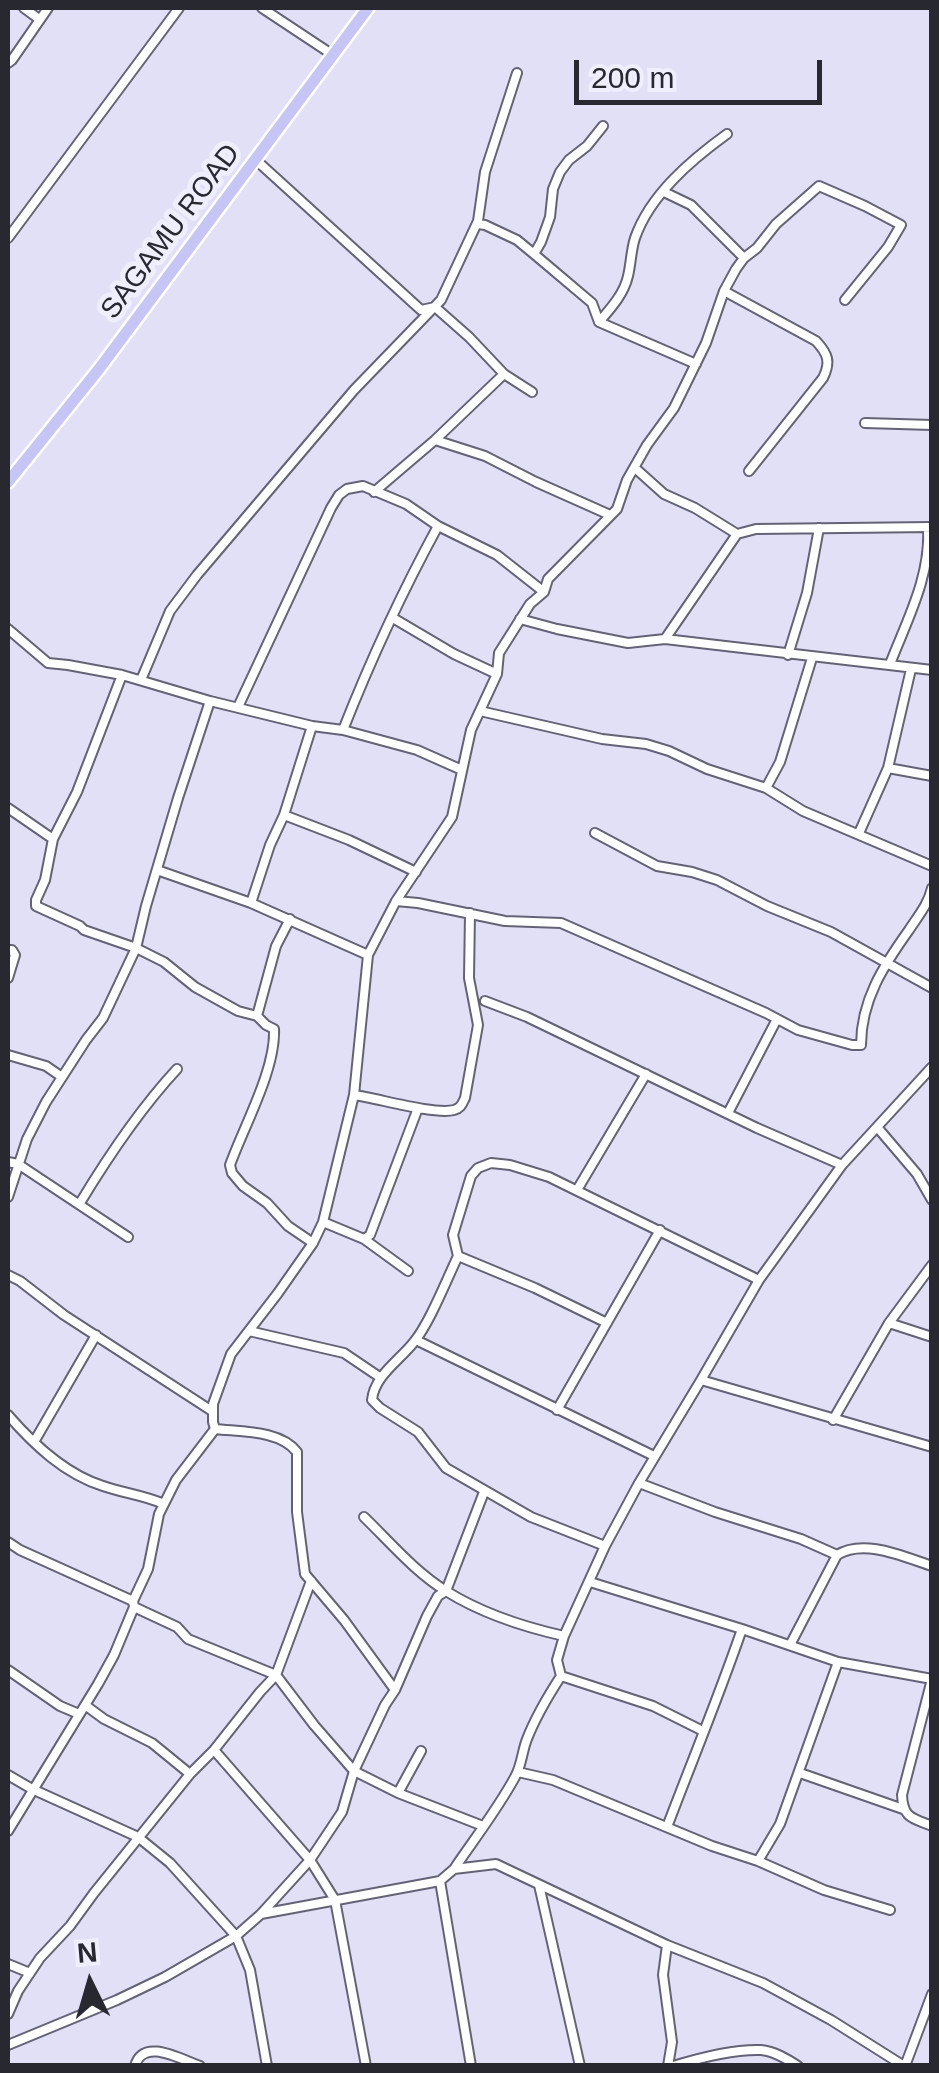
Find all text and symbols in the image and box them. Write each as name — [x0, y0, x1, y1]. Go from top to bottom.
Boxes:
scale bar — [579, 40, 826, 102]
text: 200 m — [591, 61, 674, 94]
street label: SAGAMU ROAD — [94, 138, 248, 326]
north arrow — [40, 1933, 140, 2033]
text: N — [76, 1936, 99, 1969]

